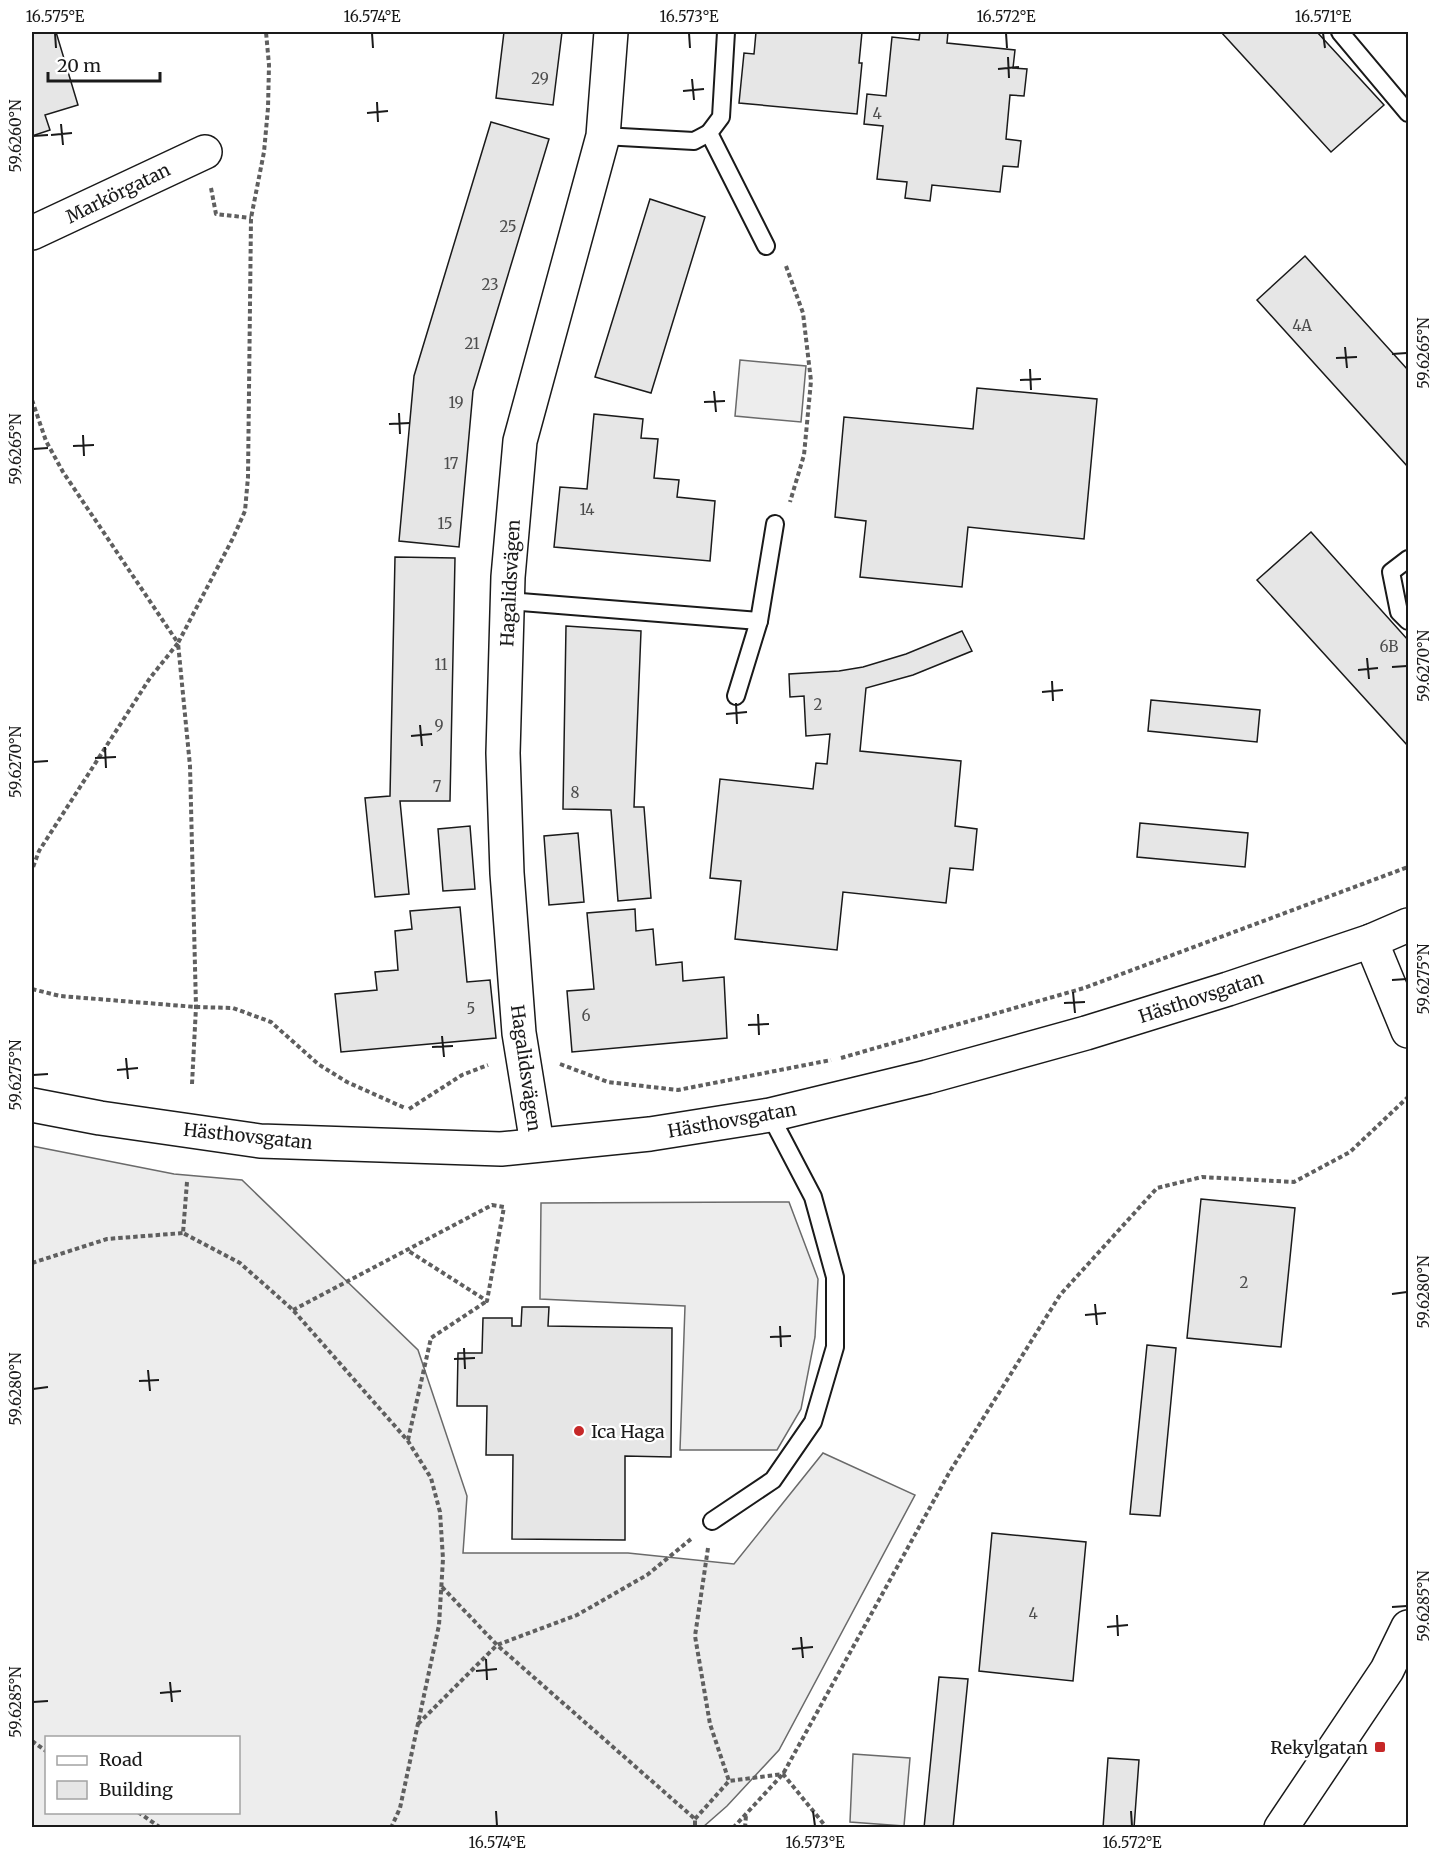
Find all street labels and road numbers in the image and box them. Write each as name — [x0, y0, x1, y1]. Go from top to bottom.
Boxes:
street label: Markörgatan — [62, 158, 174, 228]
street label: Hagalidsvägen — [495, 519, 525, 647]
street label: Hästhovsgatan — [1136, 966, 1266, 1028]
street label: Hagalidsvägen — [506, 1003, 546, 1133]
street label: Hästhovsgatan — [666, 1097, 798, 1143]
street label: Hästhovsgatan — [182, 1118, 314, 1154]

